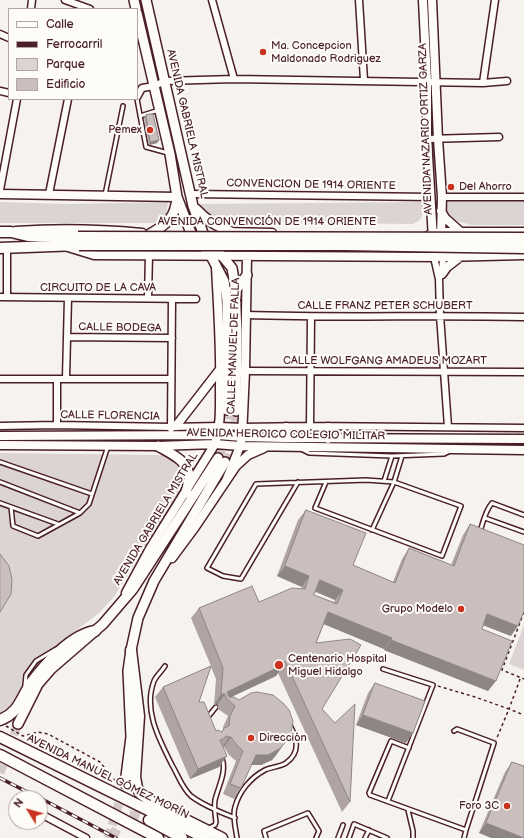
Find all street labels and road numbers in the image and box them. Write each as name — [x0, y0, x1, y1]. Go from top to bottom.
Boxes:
street label: AVENIDA NAZARIO ORTIZ GARZA — [416, 43, 436, 215]
street label: AVENIDA GABRIELA MISTRAL — [163, 48, 211, 200]
street label: CONVENCION DE 1914 ORIENTE — [226, 177, 396, 193]
street label: AVENIDA CONVENCIÓN DE 1914 ORIENTE — [158, 215, 376, 229]
street label: CALLE MANUEL DE FALLA — [225, 277, 243, 415]
street label: CIRCUITO DE LA CAVA — [40, 281, 156, 295]
street label: CALLE FRANZ PETER SCHUBERT — [297, 299, 473, 313]
street label: CALLE BODEGA — [78, 321, 162, 335]
street label: CALLE WOLFGANG AMADEUS MOZART — [283, 354, 487, 368]
street label: CALLE FLORENCIA — [60, 409, 160, 423]
street label: AVENIDA HEROICO COLEGIO MILITAR — [187, 427, 385, 443]
street label: AVENIDA GABRIELA MISTRAL — [111, 450, 201, 588]
street label: AVENIDA MANUEL GÓMEZ MORÍN — [25, 732, 191, 822]

